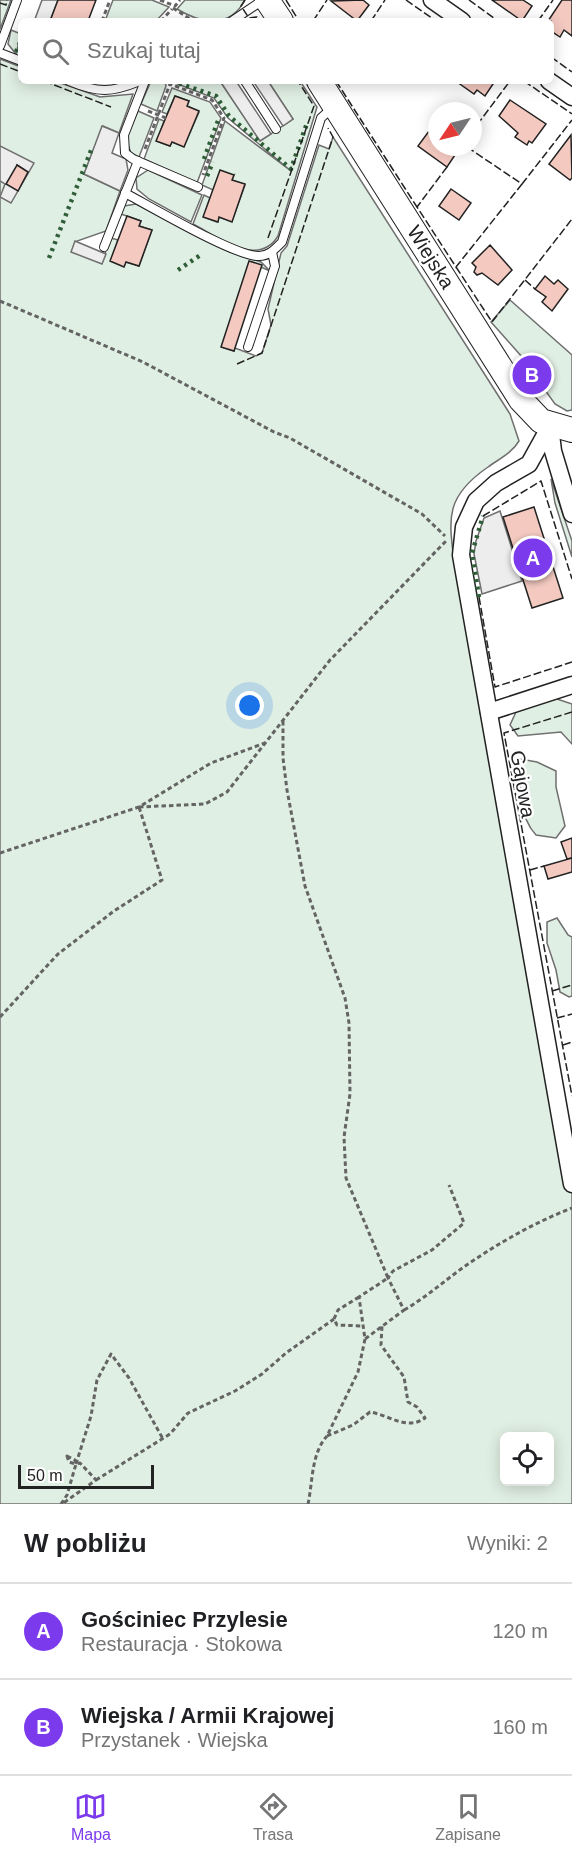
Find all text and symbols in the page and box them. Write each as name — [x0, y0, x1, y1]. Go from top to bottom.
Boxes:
search box — [18, 18, 554, 84]
icon: search — [39, 35, 72, 68]
text: Szukaj tutaj — [87, 38, 201, 63]
north arrow — [428, 102, 482, 156]
street label: Wiejska — [403, 221, 459, 293]
pin: B — [512, 352, 552, 398]
pin: A — [514, 536, 552, 580]
your location — [235, 691, 264, 720]
street label: Gajowa — [506, 749, 540, 820]
map controls — [500, 1432, 554, 1486]
button: locate — [500, 1432, 554, 1486]
scale bar — [18, 1462, 154, 1490]
text: 50 m — [27, 1467, 63, 1484]
text: W pobliżu — [24, 1528, 147, 1558]
text: Wyniki: 2 — [467, 1532, 548, 1554]
text: Gościniec Przylesie — [81, 1607, 288, 1632]
text: A — [36, 1620, 51, 1642]
text: 120 m — [492, 1620, 548, 1642]
text: Restauracja · Stokowa — [81, 1633, 282, 1655]
text: Wiejska / Armii Krajowej — [81, 1703, 334, 1728]
text: B — [36, 1716, 51, 1738]
text: 160 m — [492, 1716, 548, 1738]
text: Przystanek · Wiejska — [81, 1729, 268, 1751]
tab: Mapa — [71, 1790, 111, 1844]
tab: Trasa — [253, 1790, 293, 1844]
tab: Zapisane — [435, 1790, 501, 1844]

